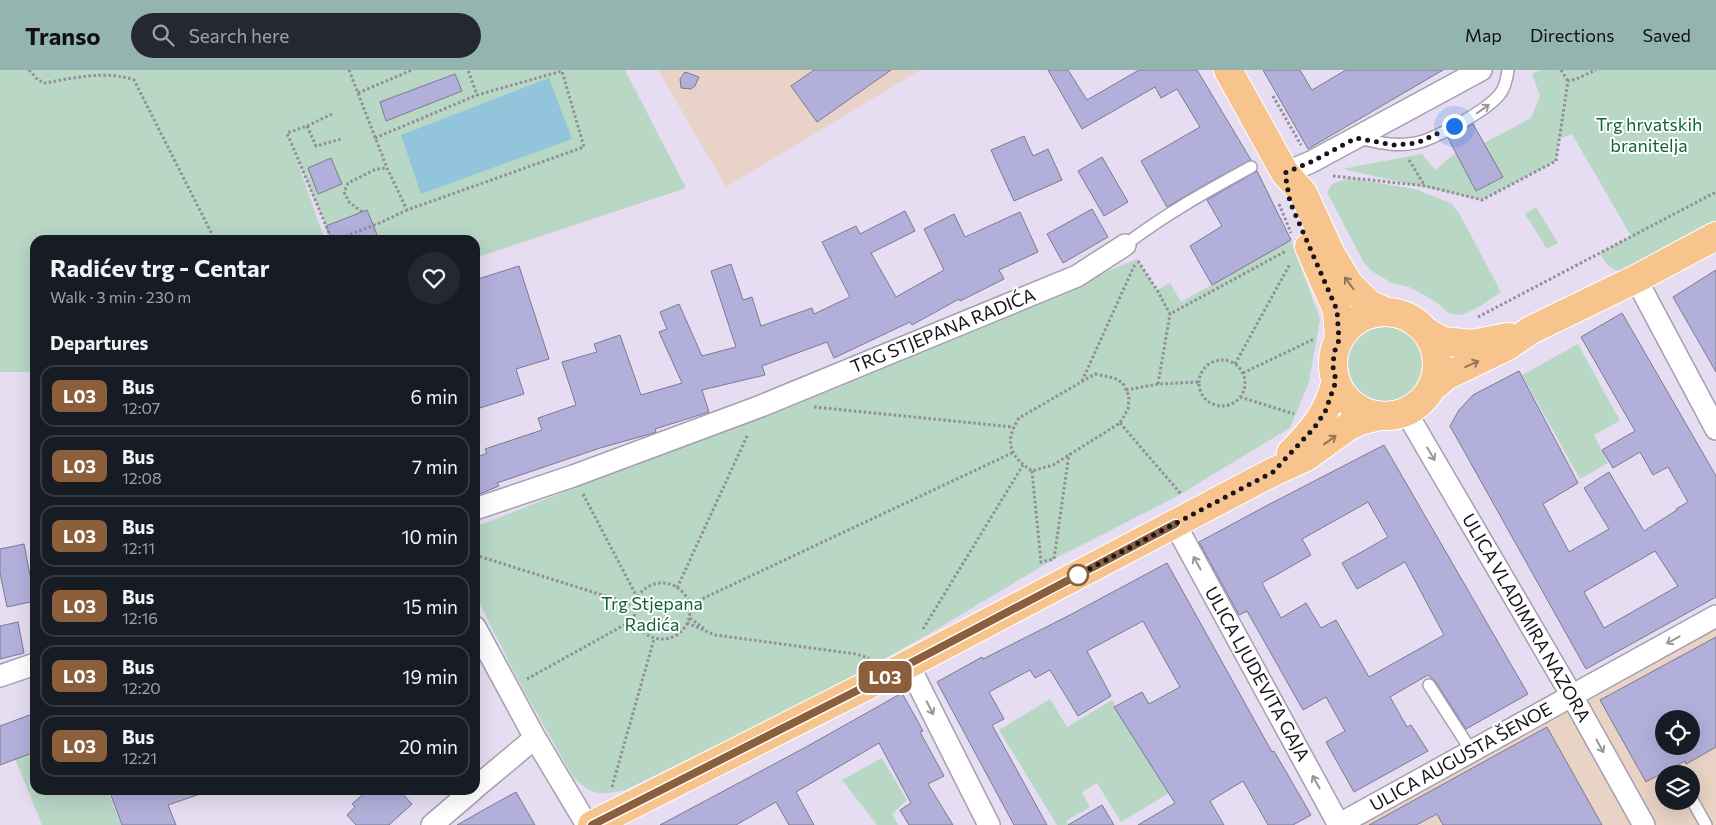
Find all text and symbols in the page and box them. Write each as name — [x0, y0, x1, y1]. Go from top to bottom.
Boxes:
search box — [131, 13, 481, 58]
text: Transo — [25, 21, 101, 50]
icon: search — [149, 21, 177, 49]
text: Search here — [189, 24, 289, 47]
text: Map — [1465, 24, 1502, 46]
text: Directions — [1530, 24, 1614, 46]
text: Saved — [1642, 24, 1691, 46]
one-way arrow — [1476, 104, 1490, 114]
park label: Trg hrvatskih branitelja — [1596, 113, 1702, 156]
your location — [1442, 114, 1467, 139]
button: heart — [408, 252, 460, 304]
text: Radićev trg - Centar — [50, 253, 270, 282]
one-way arrow — [1344, 276, 1354, 290]
street label: TRG STJEPANA RADIĆA — [847, 283, 1038, 377]
text: Walk · 3 min · 230 m — [50, 287, 191, 306]
text: Departures — [50, 331, 148, 354]
one-way arrow — [1464, 358, 1479, 368]
text: Bus — [122, 375, 154, 398]
text: L03 — [63, 385, 96, 407]
text: 6 min — [410, 385, 458, 408]
text: 12:07 — [122, 398, 160, 417]
one-way arrow — [1323, 434, 1336, 445]
text: Bus — [122, 445, 154, 468]
one-way arrow — [1426, 447, 1436, 461]
text: L03 — [63, 455, 96, 477]
text: 7 min — [412, 455, 458, 478]
text: 12:08 — [122, 468, 162, 487]
street label: ULICA VLADIMIRA NAZORA — [1458, 509, 1596, 726]
text: Bus — [122, 515, 154, 538]
text: L03 — [63, 525, 96, 547]
text: 10 min — [401, 525, 458, 548]
text: 12:11 — [122, 538, 155, 557]
one-way arrow — [1191, 556, 1201, 570]
unlabelled marker — [1067, 564, 1089, 586]
street label: ULICA LJUDEVITA GAJA — [1201, 583, 1315, 764]
text: Bus — [122, 585, 154, 608]
park label: Trg Stjepana Radića — [601, 592, 703, 635]
text: L03 — [63, 595, 96, 617]
text: 15 min — [403, 595, 458, 618]
text: 12:16 — [122, 608, 158, 627]
one-way arrow — [1666, 635, 1681, 645]
text: Bus — [122, 655, 154, 678]
line badge: L03 — [856, 661, 914, 693]
text: L03 — [63, 665, 96, 687]
text: 19 min — [402, 665, 458, 688]
text: L03 — [869, 666, 901, 688]
text: 12:20 — [122, 678, 161, 697]
street label: ULICA AUGUSTA ŠENOE — [1366, 697, 1555, 815]
one-way arrow — [925, 700, 935, 715]
map controls — [1655, 710, 1700, 810]
button: locate — [1655, 710, 1700, 755]
text: Bus — [122, 725, 154, 748]
text: L03 — [63, 735, 96, 757]
text: 20 min — [399, 735, 458, 758]
one-way arrow — [1595, 739, 1605, 754]
text: 12:21 — [122, 748, 157, 767]
button: layers — [1655, 765, 1700, 810]
one-way arrow — [1311, 775, 1321, 790]

